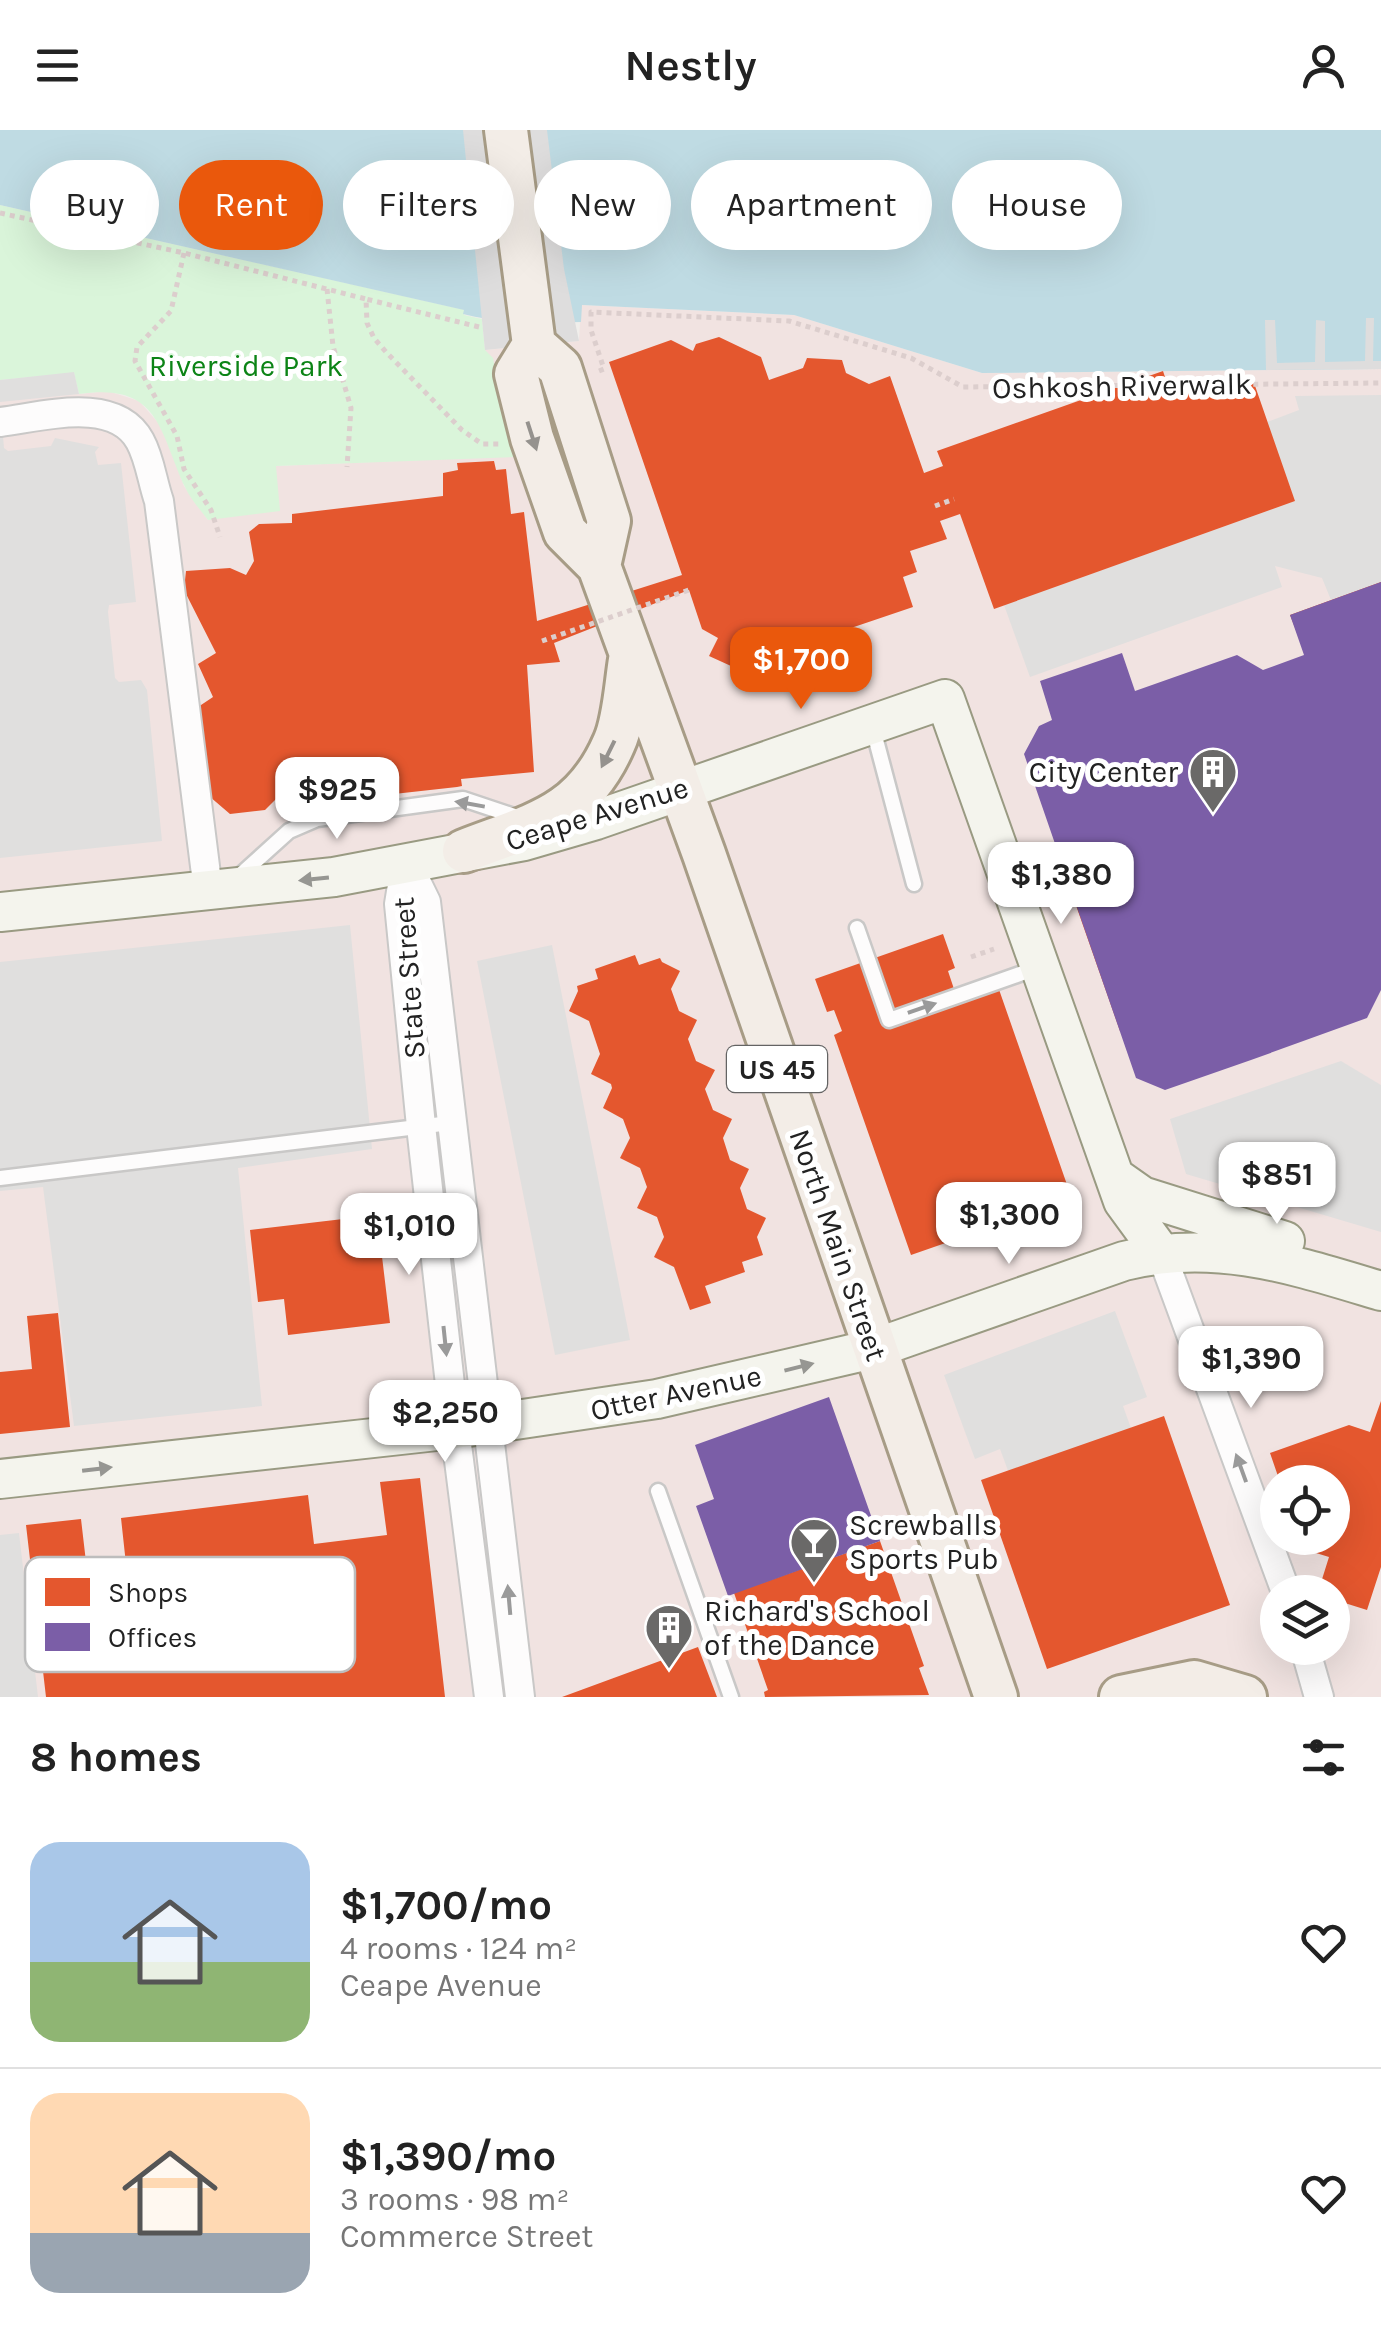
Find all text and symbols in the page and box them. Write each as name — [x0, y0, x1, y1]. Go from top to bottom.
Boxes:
icon: menu — [30, 38, 85, 93]
icon: person — [1296, 38, 1351, 93]
text: Nestly — [624, 39, 757, 91]
chip: Buy — [30, 160, 159, 250]
chip: Rent — [179, 160, 323, 250]
chip: Filters — [343, 160, 514, 250]
chip: New — [534, 160, 671, 250]
chip: Apartment — [691, 160, 932, 250]
chip: House — [952, 160, 1122, 250]
park label: Riverside Park — [149, 348, 343, 384]
street label: Oshkosh Riverwalk — [992, 366, 1252, 406]
one-way arrow — [525, 421, 540, 451]
pin: $1,700 — [720, 627, 882, 712]
text: $1,700 — [752, 641, 850, 678]
one-way arrow — [599, 739, 616, 768]
building icon: City Center — [1187, 746, 1239, 814]
place label: City Center — [1029, 754, 1178, 790]
pin: $925 — [278, 757, 396, 842]
street label: Ceape Avenue — [501, 769, 693, 859]
text: $925 — [297, 771, 377, 808]
one-way arrow — [454, 796, 486, 811]
pin: $1,380 — [980, 842, 1142, 927]
text: $1,380 — [1010, 856, 1112, 893]
one-way arrow — [297, 871, 329, 887]
street label: State Street — [385, 896, 433, 1060]
one-way arrow — [908, 1000, 938, 1015]
road number: US 45 — [727, 1046, 827, 1092]
street label: North Main Street — [781, 1124, 895, 1366]
pin: $851 — [1218, 1142, 1336, 1227]
text: $851 — [1241, 1156, 1313, 1193]
pin: $1,300 — [928, 1182, 1090, 1267]
pin: $1,010 — [328, 1193, 490, 1278]
text: $1,300 — [958, 1196, 1060, 1233]
text: $1,010 — [362, 1207, 456, 1244]
one-way arrow — [437, 1325, 453, 1357]
pin: $1,390 — [1170, 1326, 1332, 1411]
text: $1,390 — [1200, 1340, 1302, 1377]
street label: Otter Avenue — [587, 1357, 765, 1429]
one-way arrow — [784, 1359, 815, 1374]
pin: $2,250 — [364, 1380, 526, 1465]
text: $2,250 — [391, 1394, 499, 1431]
one-way arrow — [1233, 1452, 1248, 1482]
one-way arrow — [82, 1461, 113, 1477]
map controls — [1260, 1465, 1350, 1665]
button: locate — [1260, 1465, 1350, 1555]
place label: Screwballs Sports Pub — [849, 1507, 999, 1577]
bar icon: Screwballs Sports Pub — [788, 1516, 840, 1584]
legend — [25, 1557, 355, 1672]
button: layers — [1260, 1575, 1350, 1665]
text: Shops — [108, 1576, 188, 1609]
one-way arrow — [501, 1584, 517, 1616]
place label: Richard's School of the Dance — [704, 1593, 930, 1663]
building icon: Richard's School of the Dance — [643, 1602, 695, 1670]
text: Offices — [108, 1621, 197, 1654]
icon: filters — [1296, 1730, 1351, 1785]
text: 8 homes — [30, 1732, 202, 1782]
text: $1,700/mo — [340, 1880, 552, 1930]
icon: home — [110, 1882, 230, 2002]
icon: heart — [1296, 1915, 1351, 1970]
text: 4 rooms · 124 m² — [340, 1930, 577, 1967]
text: Ceape Avenue — [340, 1967, 542, 2004]
text: $1,390/mo — [340, 2131, 556, 2181]
icon: home — [110, 2133, 230, 2253]
icon: heart — [1296, 2166, 1351, 2221]
text: 3 rooms · 98 m² — [340, 2181, 569, 2218]
text: Commerce Street — [340, 2218, 593, 2255]

